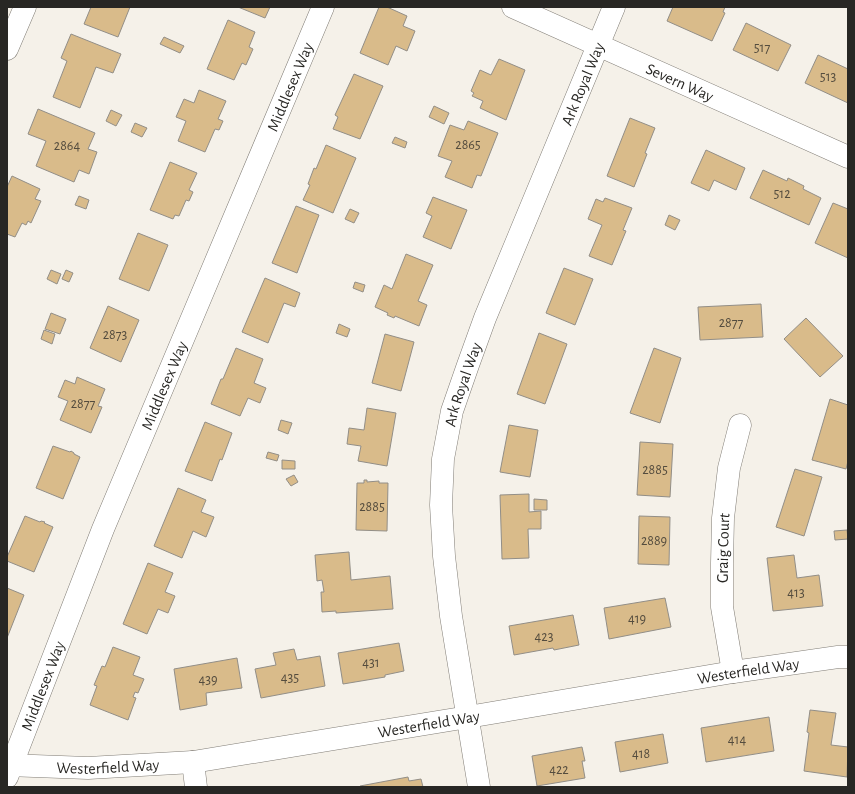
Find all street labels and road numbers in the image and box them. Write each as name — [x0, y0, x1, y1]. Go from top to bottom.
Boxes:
street label: Middlesex Way — [265, 40, 317, 134]
street label: Ark Royal Way — [559, 40, 608, 128]
street label: Severn Way — [643, 61, 716, 106]
street label: Middlesex Way — [139, 339, 191, 432]
street label: Ark Royal Way — [442, 340, 486, 428]
street label: Graig Court — [715, 512, 733, 583]
street label: Middlesex Way — [19, 639, 69, 733]
street label: Westerfield Way — [696, 656, 801, 687]
street label: Westerfield Way — [377, 708, 481, 741]
street label: Westerfield Way — [56, 757, 160, 777]

